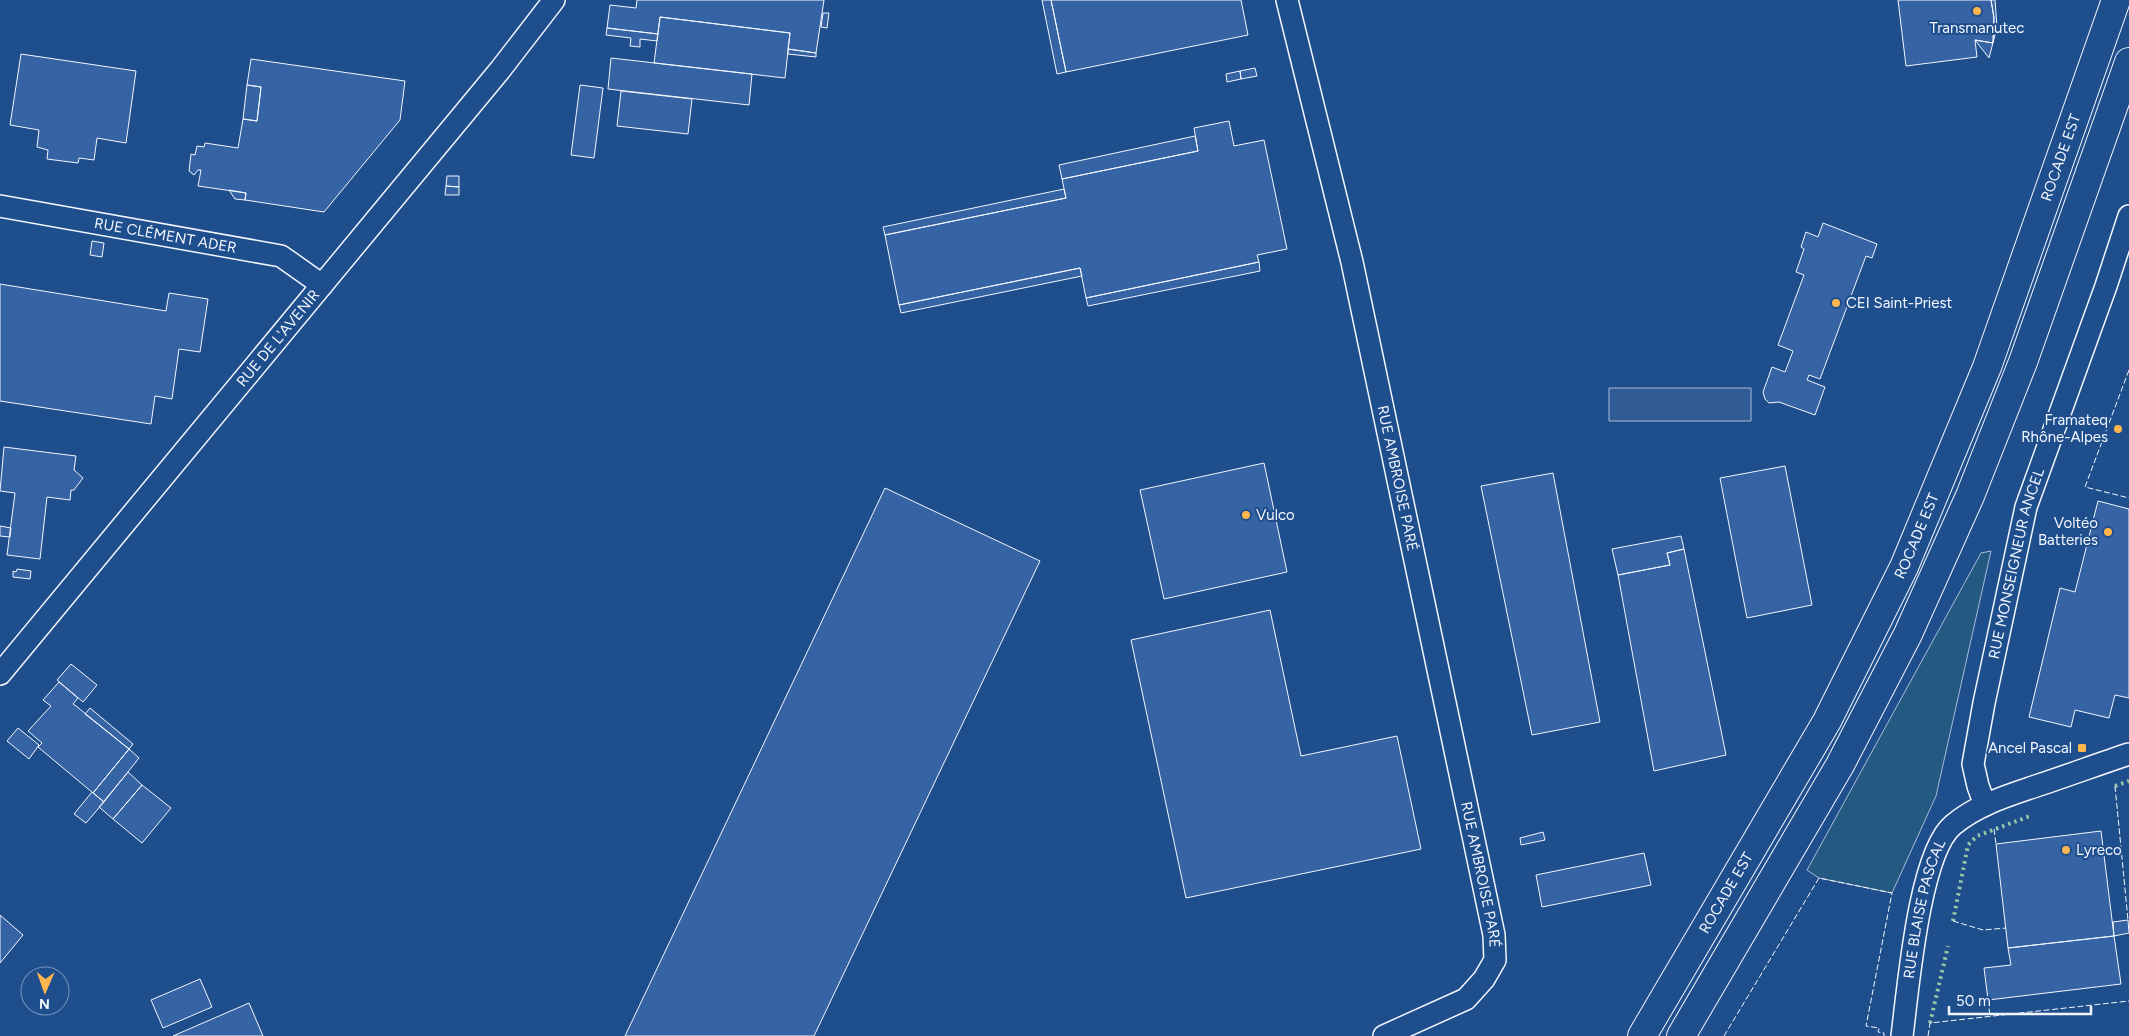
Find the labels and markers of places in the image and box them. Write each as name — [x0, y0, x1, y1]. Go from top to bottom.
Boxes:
marker: Transmanutec — [1971, 5, 1983, 17]
place label: Transmanutec — [1930, 19, 2024, 37]
place label: CEI Saint-Priest — [1846, 294, 1952, 312]
marker: CEI Saint-Priest — [1830, 297, 1842, 309]
place label: Framateq Rhône-Alpes — [2021, 411, 2108, 446]
marker: Framateq Rhône-Alpes — [2112, 423, 2124, 435]
place label: Vulco — [1256, 506, 1295, 524]
marker: Vulco — [1240, 509, 1252, 521]
place label: Voltéo Batteries — [2038, 514, 2098, 549]
marker: Voltéo Batteries — [2102, 526, 2114, 538]
place label: Ancel Pascal — [1988, 739, 2072, 757]
marker: Ancel Pascal — [2076, 742, 2088, 754]
place label: Lyreco — [2076, 841, 2122, 859]
marker: Lyreco — [2060, 844, 2072, 856]

